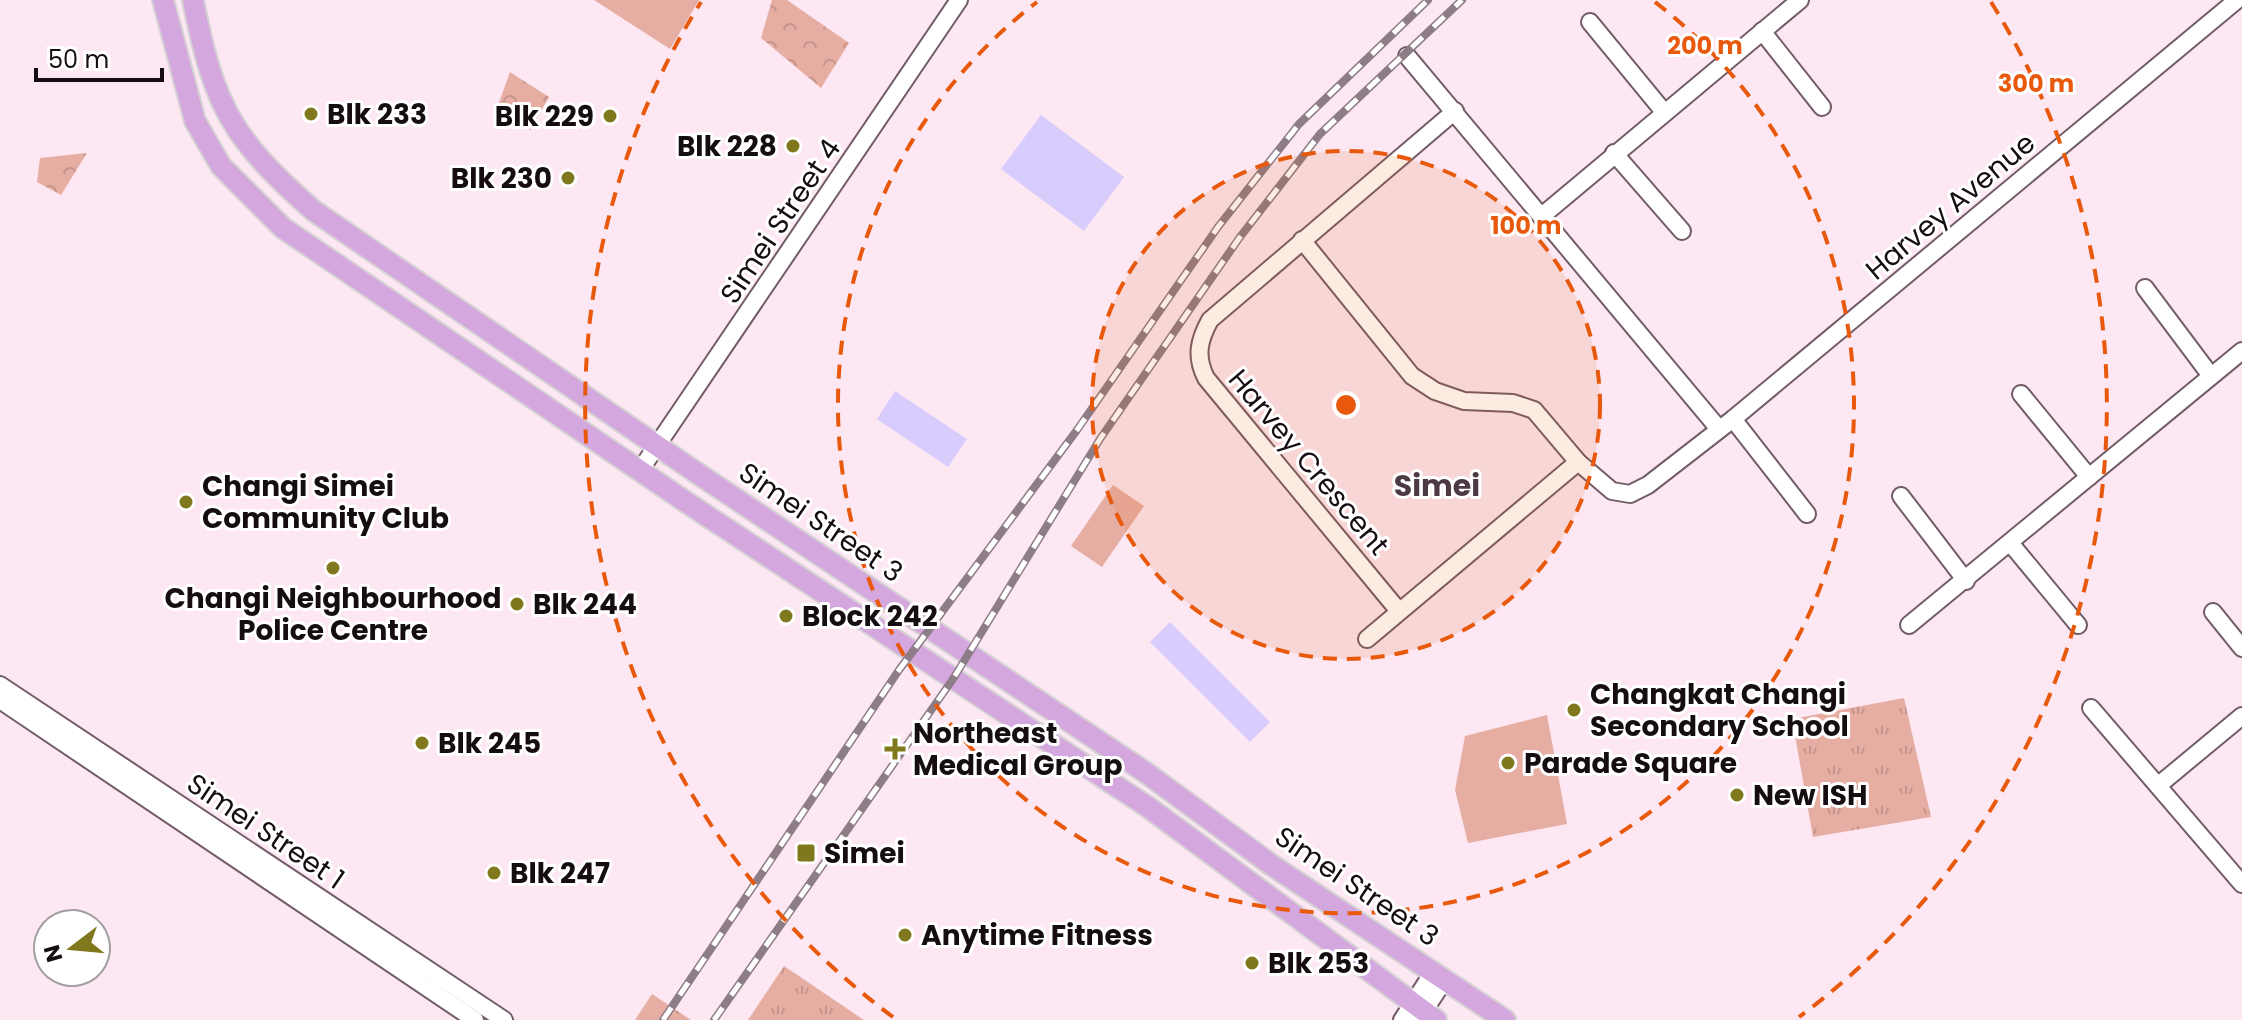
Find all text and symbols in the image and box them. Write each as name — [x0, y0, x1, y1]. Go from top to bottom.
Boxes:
text: 200 m — [1667, 29, 1743, 62]
scale bar — [36, 32, 162, 82]
text: 50 m — [48, 43, 109, 76]
text: 300 m — [1998, 67, 2074, 100]
place label: Blk 233 — [327, 95, 427, 134]
place label: Blk 229 — [495, 97, 594, 136]
marker: Blk 233 — [302, 105, 320, 123]
marker: Blk 229 — [601, 107, 619, 125]
street label: Harvey Avenue — [1857, 124, 2043, 289]
place label: Blk 228 — [677, 127, 777, 166]
street label: Simei Street 4 — [711, 131, 850, 311]
marker: Blk 228 — [784, 137, 802, 155]
place label: Blk 230 — [451, 159, 552, 198]
marker: Blk 230 — [559, 169, 577, 187]
text: 100 m — [1491, 209, 1561, 242]
street label: Harvey Crescent — [1219, 361, 1398, 564]
centre of rings — [1332, 391, 1360, 419]
street label: Simei Street 3 — [731, 453, 910, 592]
district label: Simei — [1394, 464, 1480, 507]
place label: Changi Simei Community Club — [202, 467, 449, 538]
marker: Changi Simei Community Club — [177, 493, 195, 511]
marker: Changi Neighbourhood Police Centre — [324, 559, 342, 577]
place label: Changi Neighbourhood Police Centre — [164, 579, 502, 650]
place label: Blk 244 — [533, 585, 637, 624]
marker: Blk 244 — [508, 595, 526, 613]
place label: Block 242 — [802, 597, 938, 636]
marker: Block 242 — [777, 607, 795, 625]
place label: Changkat Changi Secondary School — [1590, 675, 1849, 746]
marker: Changkat Changi Secondary School — [1565, 701, 1583, 719]
place label: Northeast Medical Group — [913, 714, 1122, 785]
place label: Blk 245 — [438, 724, 541, 763]
marker: Blk 245 — [413, 734, 431, 752]
marker: Northeast Medical Group — [884, 738, 906, 760]
place label: Parade Square — [1524, 744, 1737, 783]
marker: Parade Square — [1499, 754, 1517, 772]
street label: Simei Street 1 — [179, 764, 352, 899]
place label: New ISH — [1753, 776, 1867, 815]
marker: New ISH — [1728, 786, 1746, 804]
street label: Simei Street 3 — [1267, 817, 1446, 956]
place label: Simei — [824, 834, 905, 873]
marker: Simei — [795, 842, 817, 864]
place label: Blk 247 — [510, 854, 610, 893]
marker: Blk 247 — [485, 864, 503, 882]
north arrow — [32, 908, 112, 988]
place label: Anytime Fitness — [921, 916, 1153, 955]
marker: Anytime Fitness — [896, 926, 914, 944]
text: N — [36, 941, 70, 966]
place label: Blk 253 — [1268, 944, 1369, 983]
marker: Blk 253 — [1243, 954, 1261, 972]

